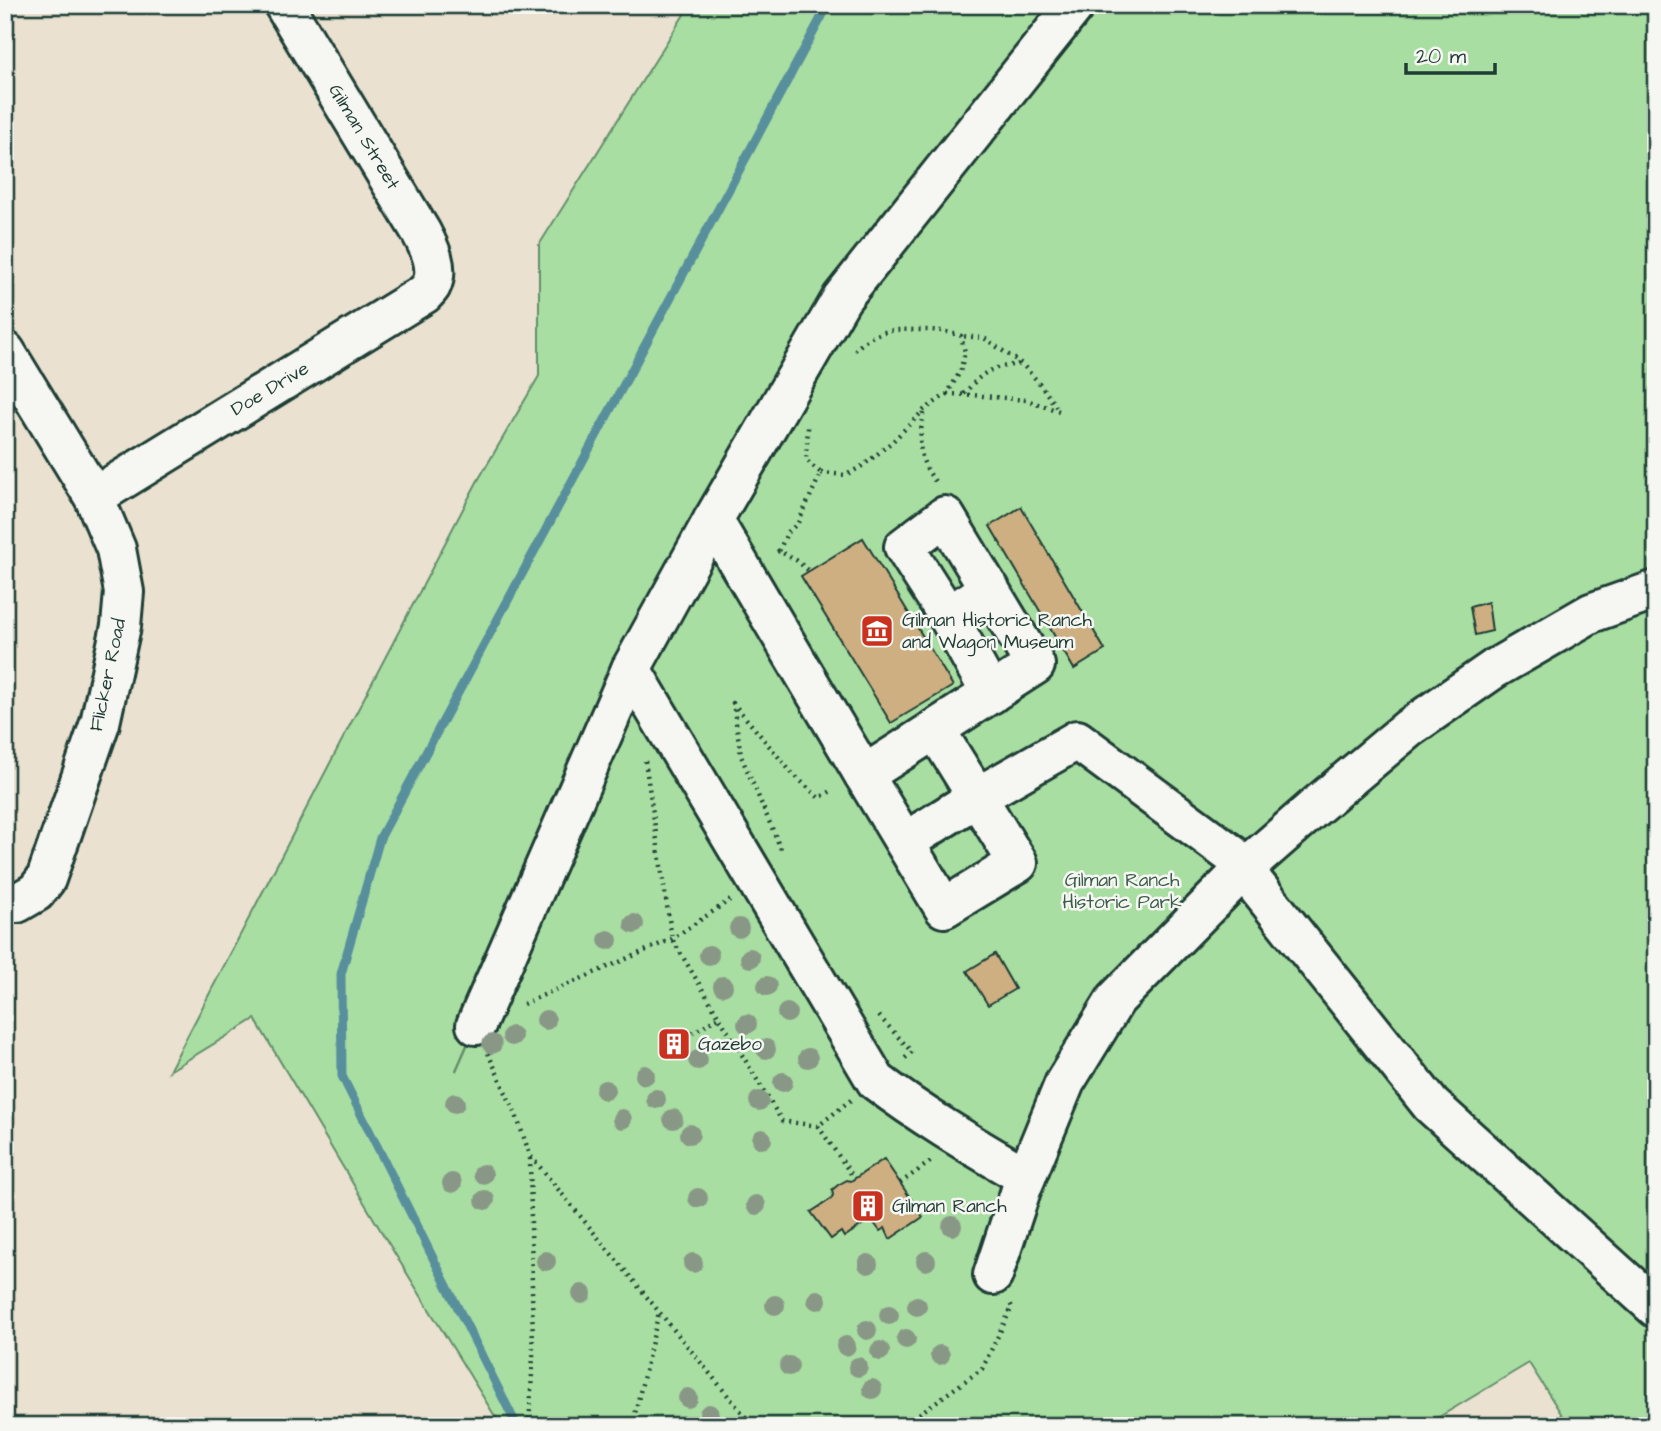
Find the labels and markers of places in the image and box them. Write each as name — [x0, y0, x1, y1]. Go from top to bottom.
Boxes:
place label: Gilman Historic Ranch and Wagon Museum — [902, 607, 1093, 657]
museum icon: Gilman Historic Ranch and Wagon Museum — [858, 612, 896, 650]
building icon: Gazebo — [655, 1025, 693, 1063]
place label: Gazebo — [698, 1031, 762, 1058]
building icon: Gilman Ranch — [849, 1187, 887, 1225]
place label: Gilman Ranch — [892, 1193, 1007, 1220]

